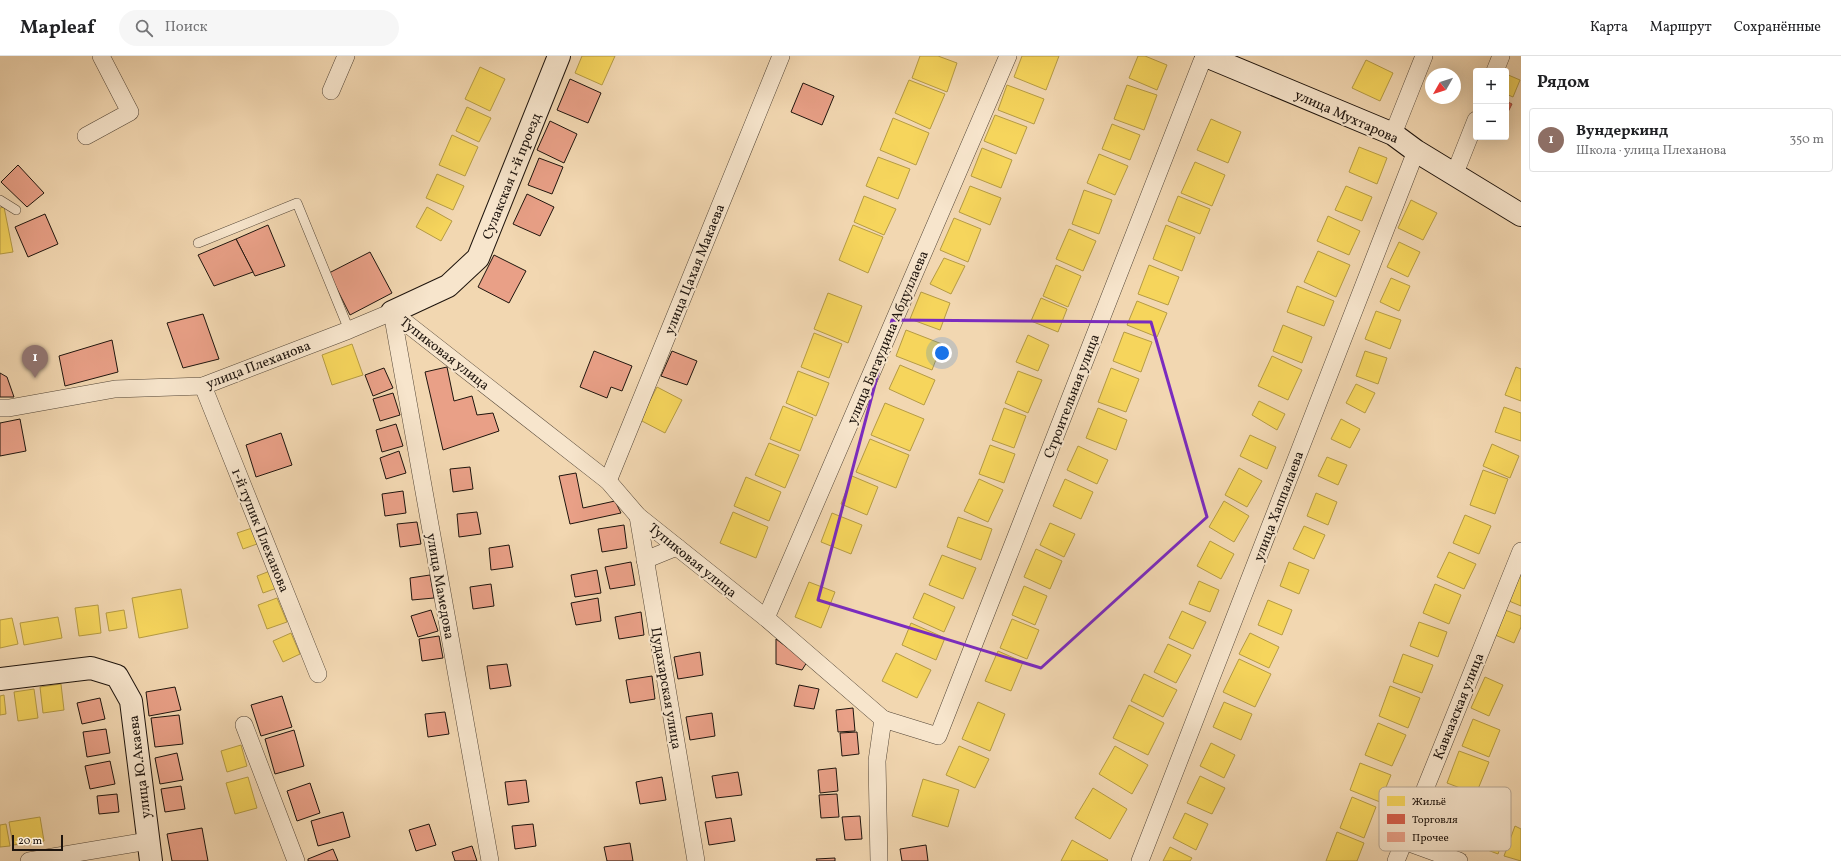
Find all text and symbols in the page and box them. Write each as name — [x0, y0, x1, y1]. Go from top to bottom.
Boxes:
search box — [119, 10, 399, 46]
text: Mapleaf — [20, 15, 95, 41]
icon: search — [133, 17, 155, 39]
text: Поиск — [165, 17, 208, 38]
text: Карта — [1590, 18, 1628, 37]
text: Маршрут — [1650, 18, 1712, 37]
text: Сохранённые — [1734, 18, 1821, 37]
north arrow — [1425, 68, 1461, 104]
map controls — [1473, 68, 1509, 140]
button: + — [1473, 68, 1509, 104]
text: Рядом — [1537, 71, 1590, 94]
street label: улица Мухтарова — [1291, 86, 1402, 149]
button: − — [1473, 104, 1509, 140]
street label: Сулакская 1-й проезд — [478, 110, 546, 243]
text: Вундеркинд — [1576, 121, 1668, 142]
text: 1 — [1548, 131, 1554, 149]
text: 350 m — [1789, 131, 1824, 149]
text: Школа · улица Плеханова — [1576, 142, 1727, 160]
street label: улица Цахая Макаева — [661, 201, 730, 338]
street label: улица Багаудина Абдуллаева — [843, 248, 934, 427]
street label: Тупиковая улица — [395, 313, 493, 395]
street label: Строительная улица — [1040, 332, 1105, 461]
street label: улица Плеханова — [203, 337, 314, 394]
your location — [932, 343, 952, 363]
pin: 1 — [22, 345, 48, 378]
street label: улица Хаппалаева — [1250, 449, 1309, 564]
street label: 1-й тупик Плеханова — [226, 466, 293, 596]
street label: Тупиковая улица — [644, 519, 740, 603]
street label: улица Мамедова — [421, 532, 458, 641]
street label: Цудахарская улица — [645, 626, 686, 751]
street label: Кавказская улица — [1429, 650, 1489, 763]
street label: улица Ю.Акаева — [125, 714, 156, 820]
legend — [1379, 787, 1511, 851]
text: Жильё — [1412, 795, 1446, 810]
text: Торговля — [1412, 813, 1458, 828]
text: Прочее — [1412, 831, 1449, 846]
scale bar — [12, 833, 63, 852]
text: 20 m — [18, 834, 42, 849]

